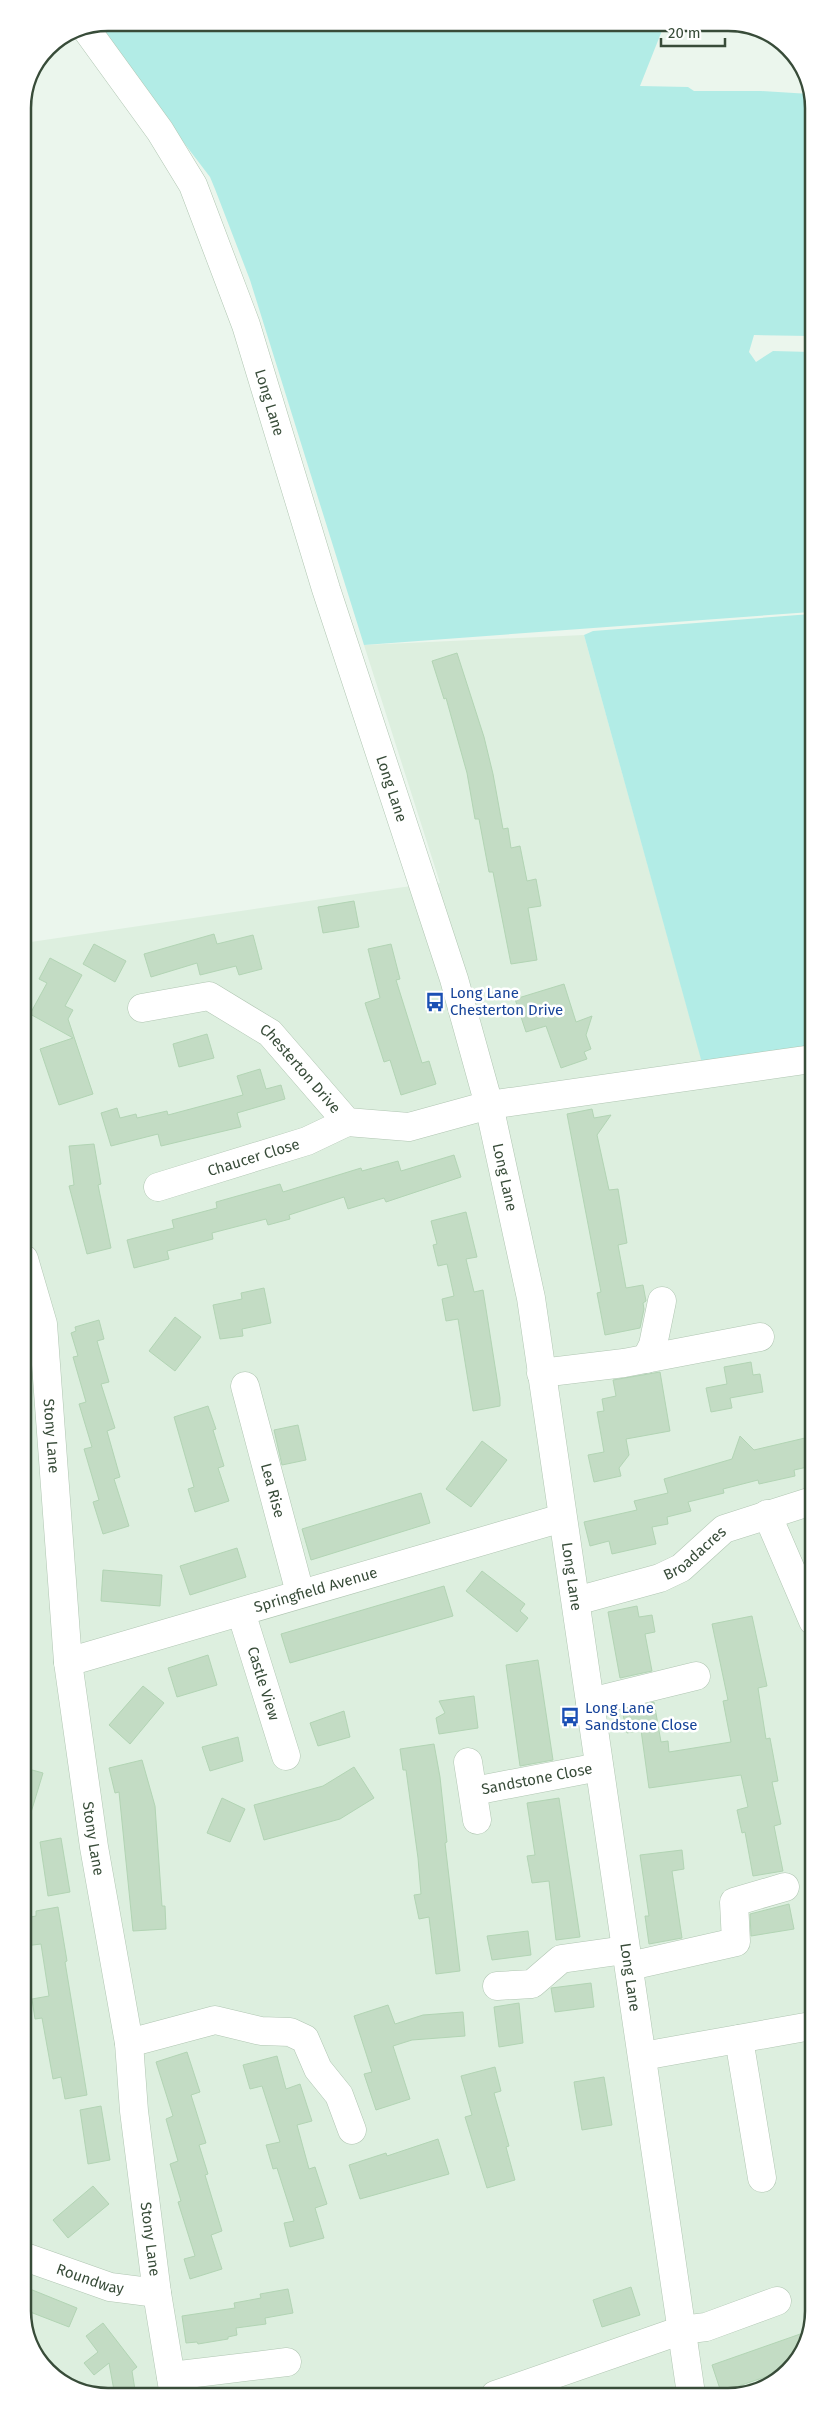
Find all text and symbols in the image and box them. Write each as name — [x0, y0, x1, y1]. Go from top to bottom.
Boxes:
scale bar — [661, 15, 725, 47]
text: 20 m — [668, 24, 701, 42]
street label: Long Lane — [251, 367, 288, 438]
street label: Long Lane — [372, 753, 411, 824]
place label: Long Lane Chesterton Drive — [450, 984, 563, 1019]
bus stop icon: Long Lane Chesterton Drive — [424, 991, 446, 1013]
street label: Chesterton Drive — [257, 1020, 344, 1117]
street label: Chaucer Close — [205, 1135, 302, 1180]
street label: Long Lane — [489, 1142, 521, 1213]
street label: Stony Lane — [40, 1398, 63, 1474]
street label: Lea Rise — [257, 1461, 289, 1520]
street label: Broadacres — [660, 1523, 730, 1584]
street label: Long Lane — [558, 1541, 586, 1612]
street label: Springfield Avenue — [252, 1563, 380, 1616]
street label: Castle View — [243, 1644, 283, 1723]
place label: Long Lane Sandstone Close — [585, 1699, 698, 1734]
bus stop icon: Long Lane Sandstone Close — [559, 1706, 581, 1728]
street label: Sandstone Close — [480, 1759, 594, 1798]
street label: Stony Lane — [79, 1800, 108, 1877]
street label: Long Lane — [616, 1942, 644, 2013]
street label: Stony Lane — [137, 2201, 164, 2277]
street label: Roundway — [54, 2260, 126, 2298]

